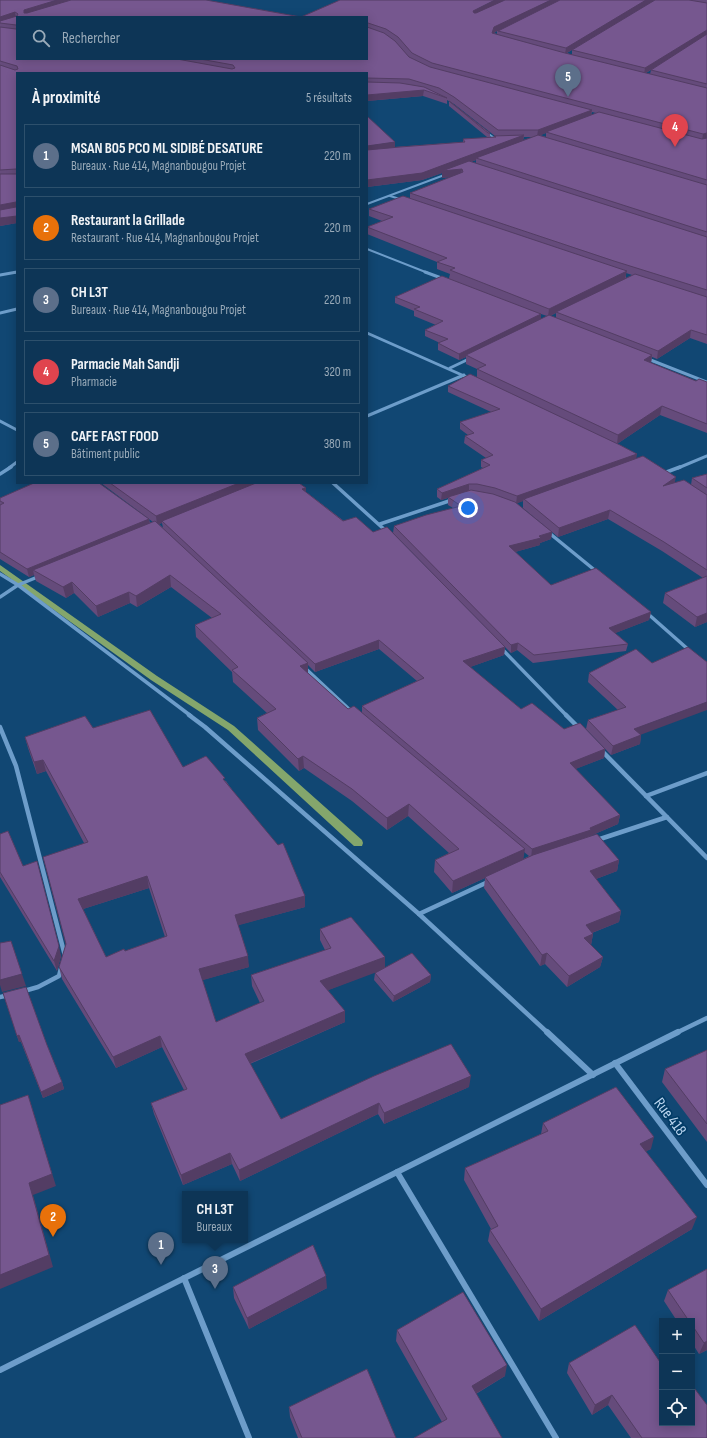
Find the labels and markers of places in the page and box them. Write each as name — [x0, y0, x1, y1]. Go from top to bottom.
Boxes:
pin: 5 — [555, 64, 581, 97]
pin: 4 — [662, 114, 688, 147]
pin: 2 — [40, 1204, 66, 1237]
pin: 1 — [148, 1232, 174, 1265]
pin: 3 — [202, 1256, 228, 1289]

